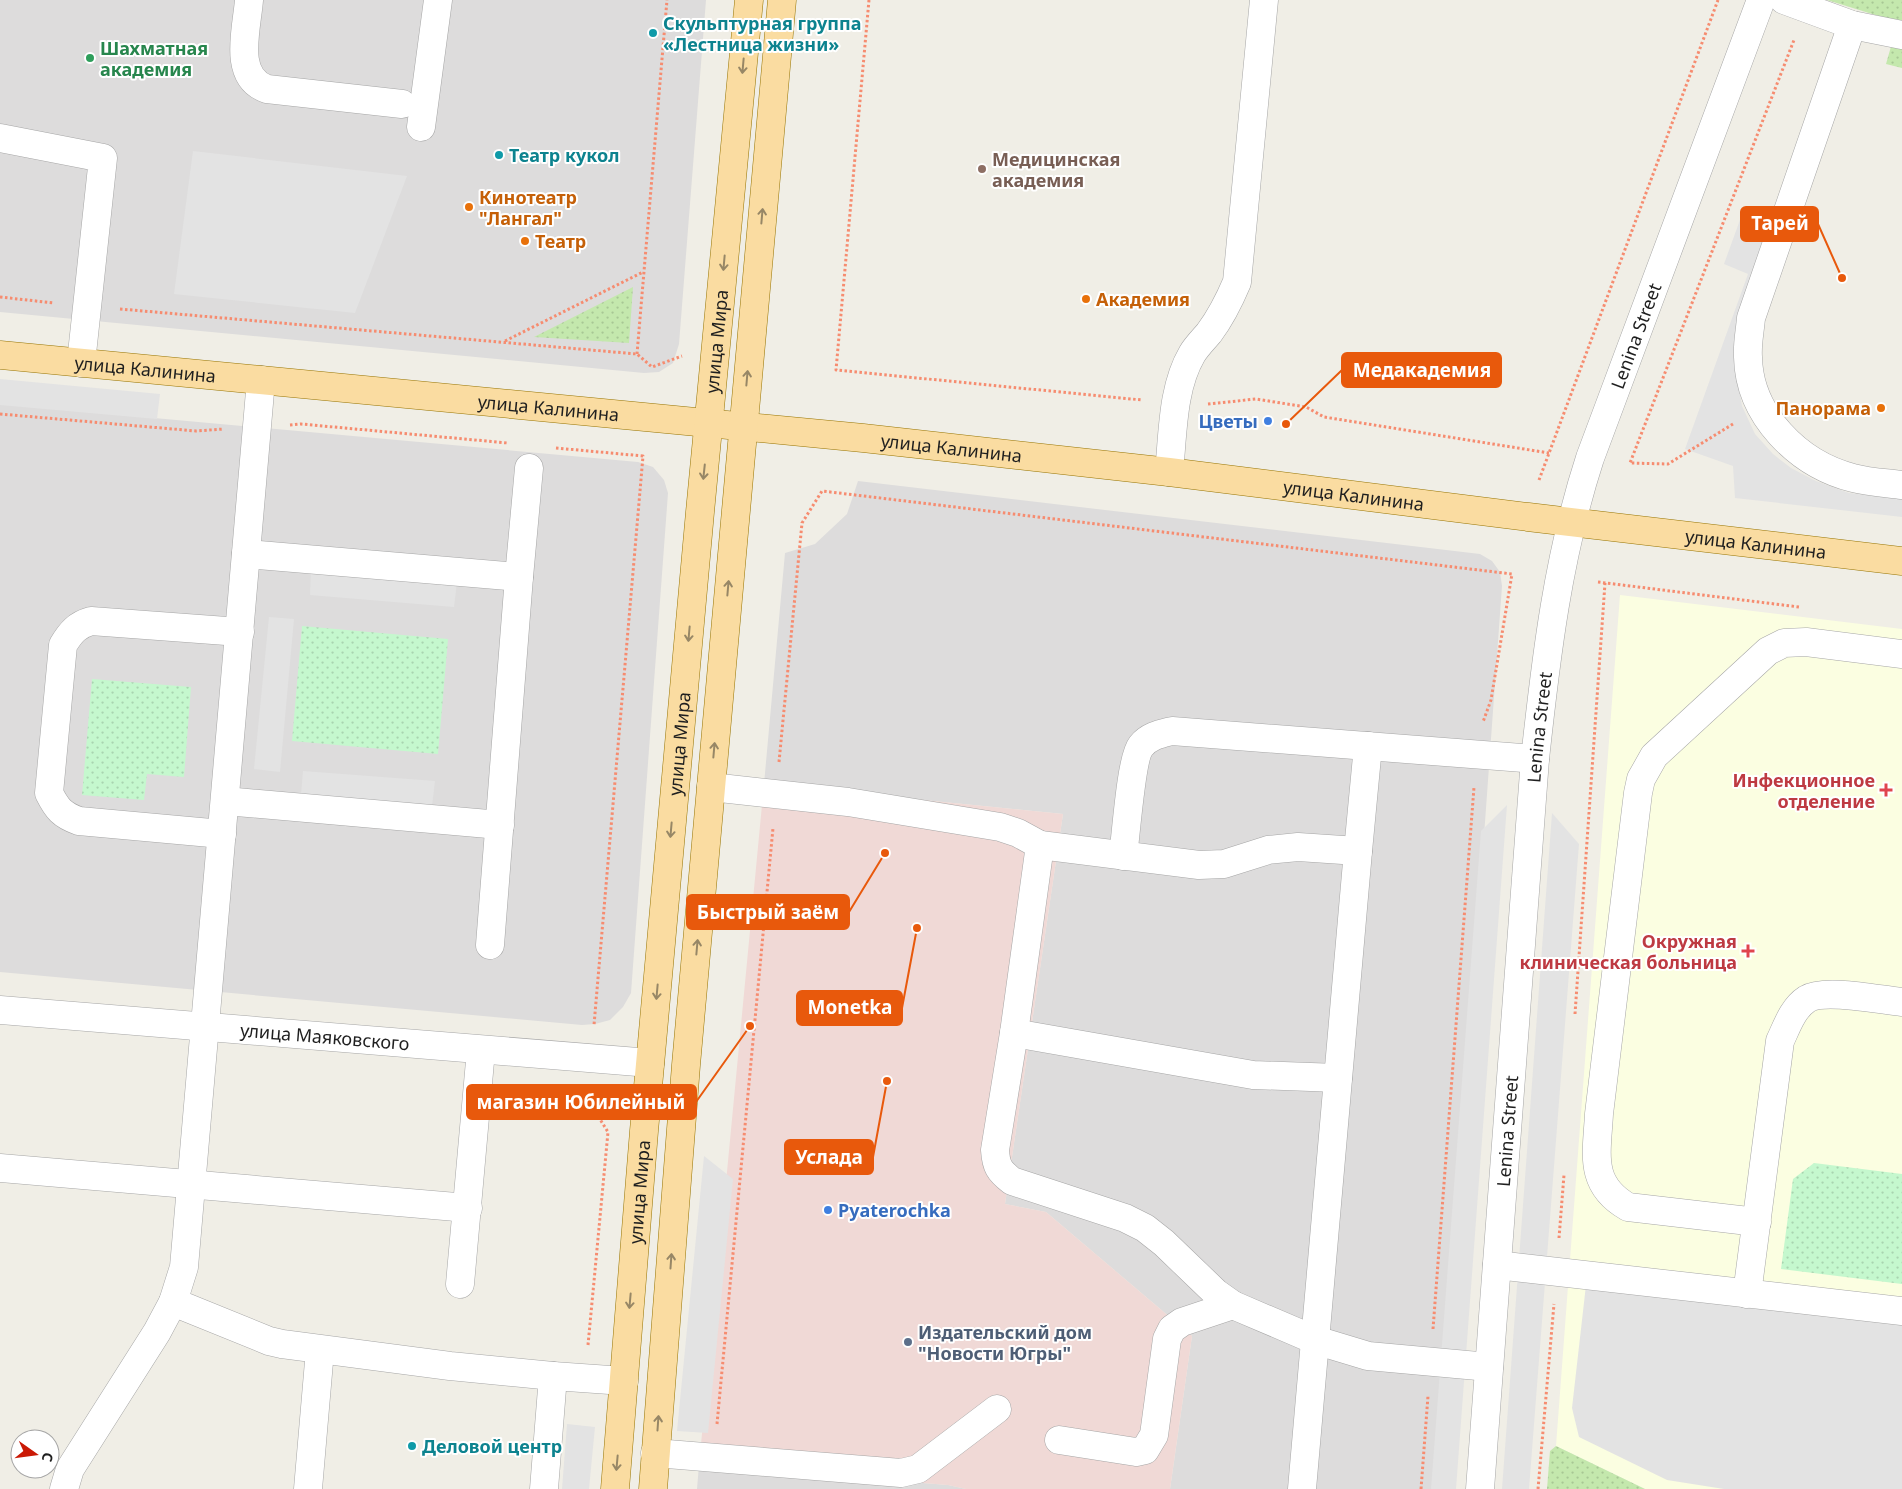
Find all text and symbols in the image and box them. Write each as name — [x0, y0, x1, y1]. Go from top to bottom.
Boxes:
place label: Скульптурная группа «Лестница жизни» — [663, 11, 861, 56]
marker: Скульптурная группа «Лестница жизни» — [647, 27, 659, 39]
place label: Шахматная академия — [100, 36, 208, 81]
marker: Шахматная академия — [84, 52, 96, 64]
one-way arrow — [738, 58, 748, 74]
place label: Театр кукол — [509, 143, 619, 167]
place label: Медицинская академия — [992, 147, 1120, 192]
marker: Театр кукол — [493, 149, 505, 161]
marker: Медицинская академия — [976, 163, 988, 175]
place label: Кинотеатр "Лангал" — [479, 185, 577, 230]
marker: Кинотеатр "Лангал" — [463, 201, 475, 213]
callout: Тарей — [1741, 207, 1818, 241]
one-way arrow — [757, 208, 767, 224]
text: Тарей — [1751, 210, 1809, 236]
place label: Театр — [535, 229, 586, 253]
marker: Театр — [519, 235, 531, 247]
one-way arrow — [719, 254, 729, 270]
street label: Lenina Street — [1605, 279, 1667, 392]
place label: Академия — [1096, 287, 1190, 311]
street label: улица Мира — [699, 288, 733, 395]
marker: Академия — [1080, 293, 1092, 305]
street label: улица Калинина — [74, 350, 217, 388]
callout: Медакадемия — [1342, 353, 1501, 387]
text: Медакадемия — [1353, 357, 1491, 383]
one-way arrow — [742, 370, 752, 386]
street label: улица Калинина — [477, 389, 620, 426]
place label: Панорама — [1776, 396, 1871, 420]
marker: Панорама — [1875, 402, 1887, 414]
place label: Цветы — [1199, 409, 1258, 433]
marker: Цветы — [1262, 415, 1274, 427]
street label: улица Калинина — [880, 428, 1023, 468]
one-way arrow — [699, 463, 708, 479]
street label: улица Калинина — [1282, 474, 1426, 516]
street label: улица Калинина — [1684, 524, 1828, 564]
one-way arrow — [723, 580, 733, 596]
one-way arrow — [684, 625, 694, 641]
street label: Lenina Street — [1521, 670, 1557, 784]
street label: улица Мира — [662, 691, 696, 797]
one-way arrow — [709, 742, 719, 758]
place label: Инфекционное отделение — [1732, 768, 1875, 813]
marker: Инфекционное отделение — [1879, 783, 1893, 797]
one-way arrow — [666, 822, 676, 838]
callout: Быстрый заём — [687, 895, 849, 929]
text: Быстрый заём — [697, 899, 839, 925]
place label: Окружная клиническая больница — [1520, 929, 1737, 974]
one-way arrow — [692, 939, 701, 955]
marker: Окружная клиническая больница — [1741, 944, 1755, 958]
one-way arrow — [652, 984, 662, 1000]
callout: Monetka — [797, 991, 902, 1025]
text: Monetka — [808, 994, 892, 1020]
street label: улица Маяковского — [239, 1018, 410, 1055]
street label: Lenina Street — [1491, 1074, 1523, 1188]
callout: магазин Юбилейный — [467, 1085, 696, 1119]
text: магазин Юбилейный — [477, 1089, 685, 1115]
street label: улица Мира — [623, 1139, 655, 1245]
callout: Услада — [785, 1140, 873, 1174]
text: Услада — [795, 1144, 863, 1170]
place label: Pyaterochka — [838, 1198, 951, 1222]
marker: Pyaterochka — [822, 1204, 834, 1216]
one-way arrow — [666, 1253, 675, 1269]
one-way arrow — [625, 1293, 635, 1309]
place label: Издательский дом "Новости Югры" — [918, 1320, 1092, 1365]
marker: Издательский дом "Новости Югры" — [902, 1336, 914, 1348]
one-way arrow — [653, 1415, 663, 1431]
north arrow — [10, 1429, 60, 1479]
place label: Деловой центр — [422, 1434, 562, 1458]
marker: Деловой центр — [406, 1440, 418, 1452]
text: С — [38, 1451, 58, 1464]
one-way arrow — [612, 1455, 622, 1471]

